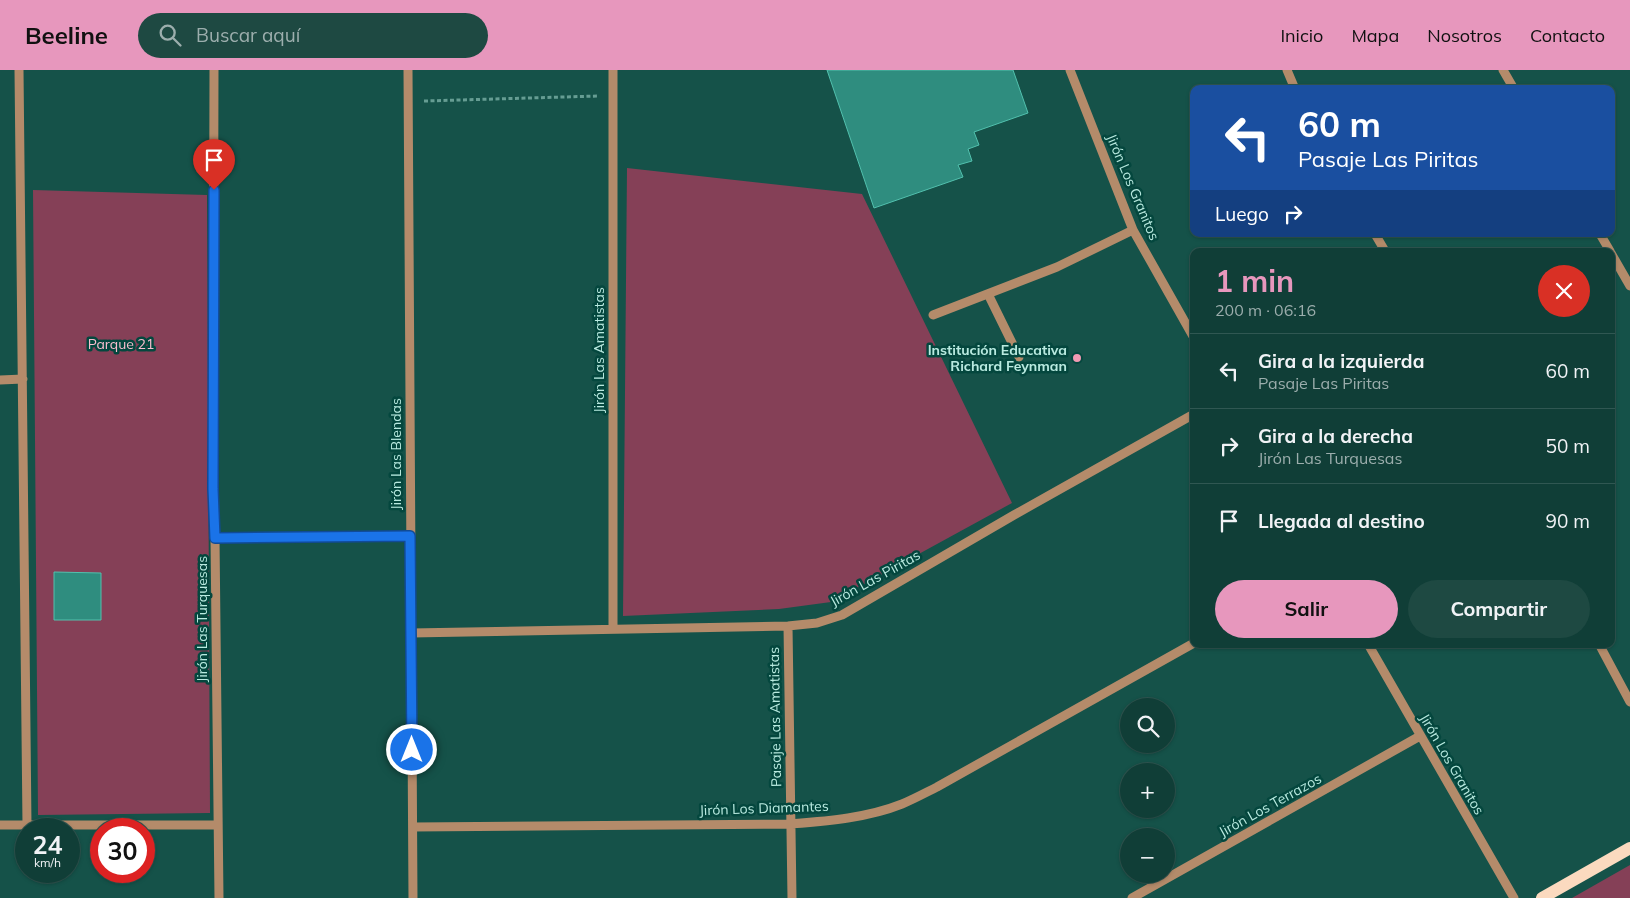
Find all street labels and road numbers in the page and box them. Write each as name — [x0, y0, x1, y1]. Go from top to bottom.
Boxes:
street label: Jirón Los Granitos — [1102, 131, 1164, 243]
street label: Jirón Las Amatistas — [590, 287, 608, 413]
street label: Jirón Las Blendas — [387, 398, 405, 510]
street label: Jirón Las Piritas — [827, 546, 923, 610]
street label: Jirón Las Turquesas — [193, 556, 211, 682]
street label: Pasaje Las Amatistas — [765, 647, 785, 787]
street label: Jirón Los Granitos — [1416, 710, 1488, 818]
street label: Jirón Los Terrazos — [1216, 769, 1324, 841]
street label: Jirón Los Diamantes — [699, 797, 829, 819]

